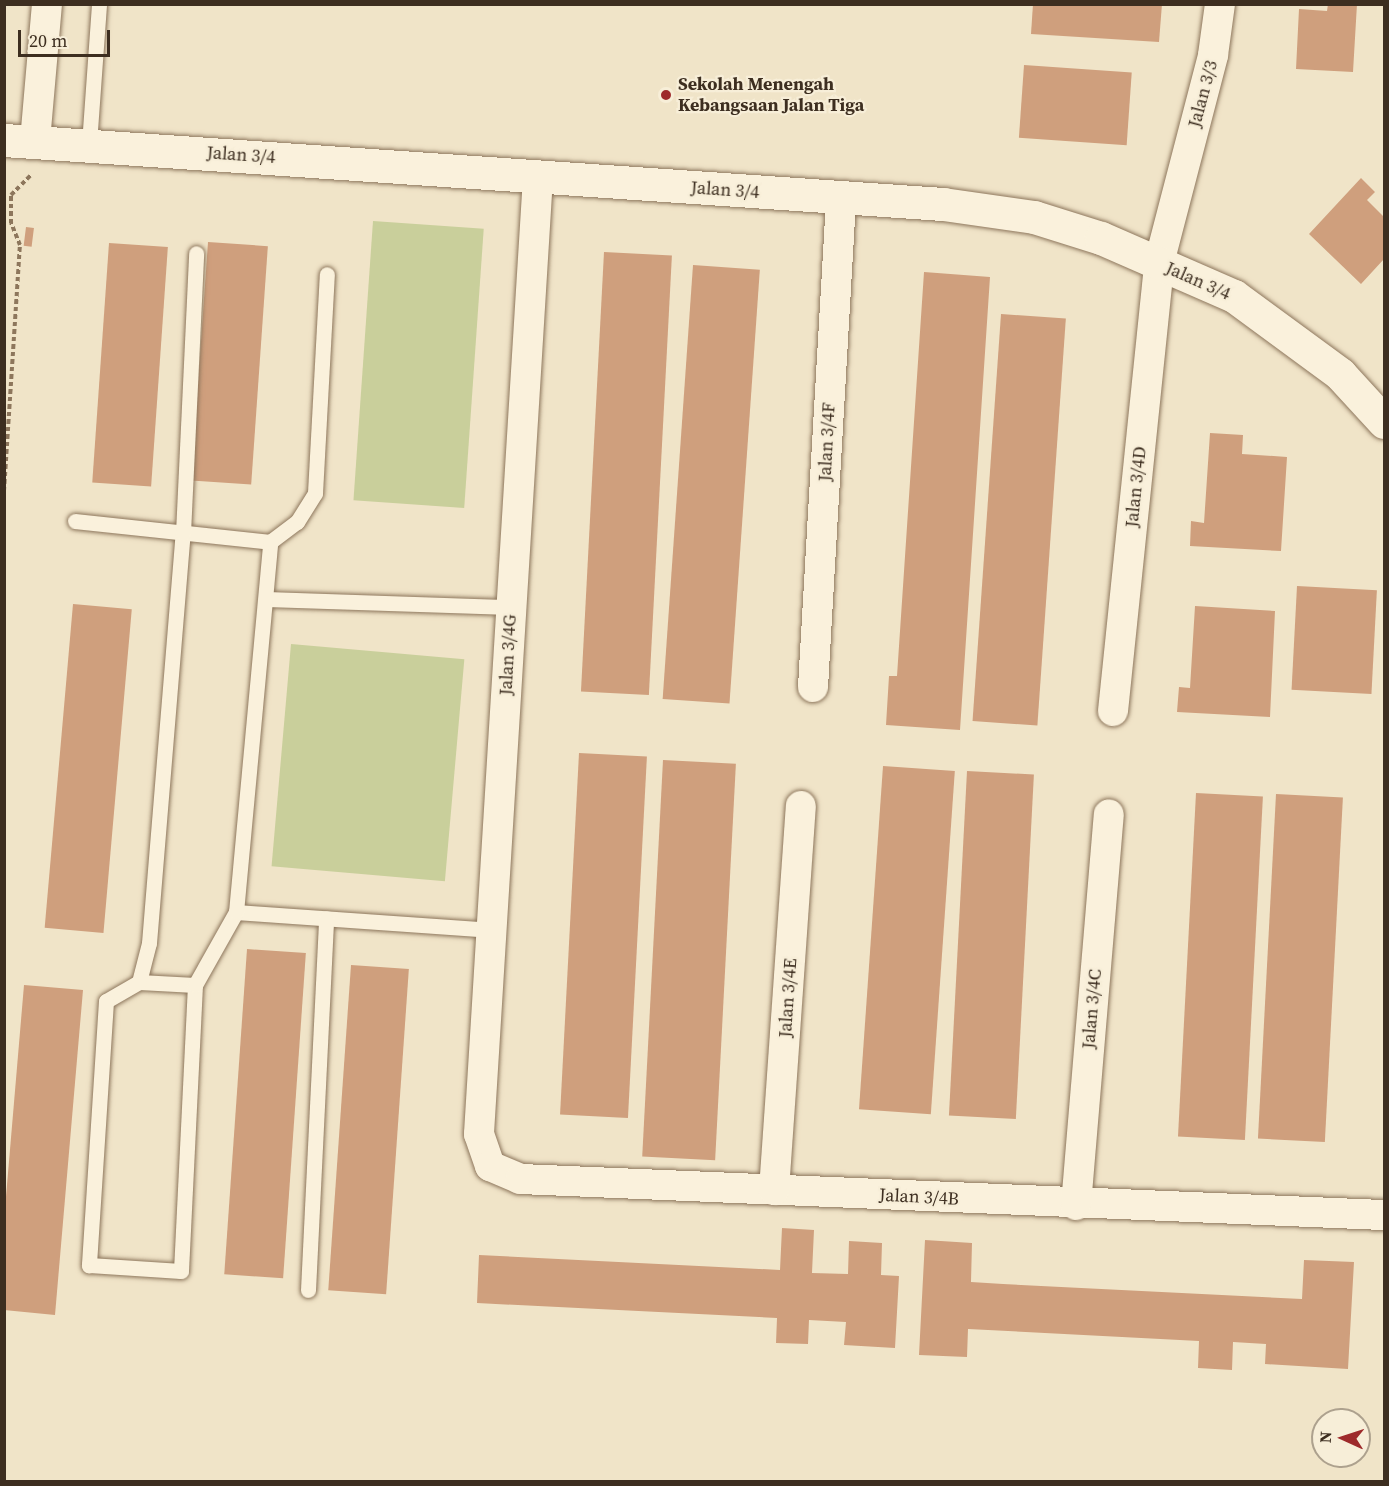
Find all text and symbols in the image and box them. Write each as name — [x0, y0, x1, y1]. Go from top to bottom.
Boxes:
scale bar — [21, 18, 112, 56]
text: 20 m — [29, 28, 67, 53]
street label: Jalan 3/3 — [1184, 58, 1222, 130]
place label: Sekolah Menengah Kebangsaan Jalan Tiga — [678, 74, 864, 116]
marker: Sekolah Menengah Kebangsaan Jalan Tiga — [659, 88, 673, 102]
street label: Jalan 3/4 — [206, 142, 276, 168]
street label: Jalan 3/4 — [690, 177, 760, 203]
street label: Jalan 3/4 — [1162, 257, 1234, 305]
street label: Jalan 3/4F — [814, 402, 840, 482]
street label: Jalan 3/4D — [1121, 445, 1151, 529]
street label: Jalan 3/4G — [495, 614, 521, 696]
street label: Jalan 3/4E — [774, 958, 802, 1038]
street label: Jalan 3/4C — [1078, 968, 1106, 1050]
street label: Jalan 3/4B — [878, 1184, 960, 1210]
north arrow — [1311, 1408, 1371, 1468]
text: N — [1314, 1431, 1336, 1444]

